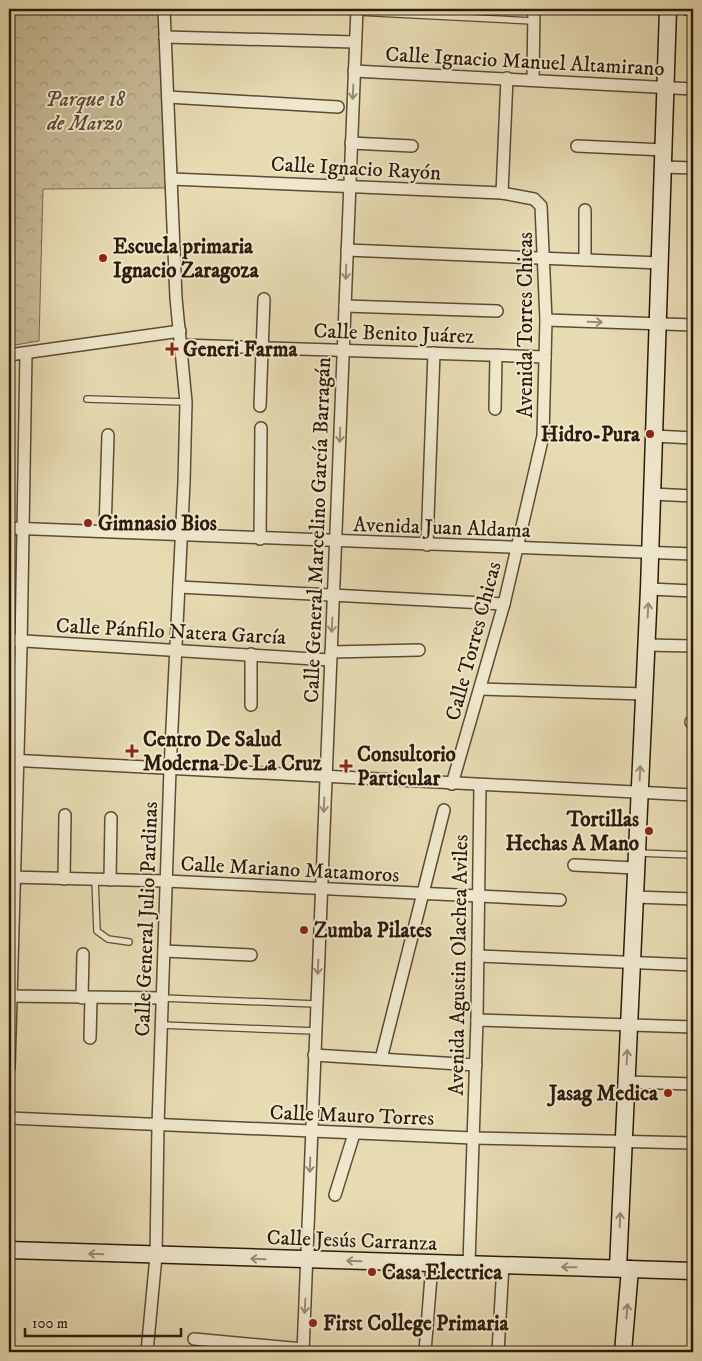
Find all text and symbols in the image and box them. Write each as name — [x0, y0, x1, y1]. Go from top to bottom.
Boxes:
street label: Calle Ignacio Manuel Altamirano — [385, 42, 665, 82]
one-way arrow — [349, 84, 358, 100]
park label: Parque 18 de Marzo — [45, 87, 126, 137]
street label: Calle Ignacio Rayón — [270, 152, 442, 186]
street label: Avenida Torres Chicas — [513, 232, 539, 418]
place label: Escuela primaria Ignacio Zaragoza — [113, 234, 260, 284]
marker: Escuela primaria Ignacio Zaragoza — [97, 252, 109, 264]
one-way arrow — [342, 264, 351, 280]
one-way arrow — [586, 317, 603, 327]
street label: Calle Benito Juárez — [313, 318, 475, 350]
place label: Generi Farma — [183, 337, 298, 363]
marker: Generi Farma — [165, 342, 179, 356]
street label: Calle General Marcelino García Barragán — [299, 357, 337, 703]
place label: Hidro-Pura — [541, 422, 641, 448]
one-way arrow — [335, 426, 344, 442]
marker: Hidro-Pura — [644, 428, 656, 440]
place label: Gimnasio Bios — [98, 511, 217, 537]
street label: Avenida Juan Aldama — [353, 512, 531, 544]
marker: Gimnasio Bios — [82, 517, 94, 529]
street label: Calle Torres Chicas — [440, 559, 508, 724]
one-way arrow — [644, 603, 653, 619]
street label: Calle Pánfilo Natera García — [55, 613, 287, 651]
one-way arrow — [327, 617, 336, 633]
place label: Centro De Salud Moderna De La Cruz — [143, 727, 323, 777]
place label: Consultorio Particular — [357, 742, 456, 792]
marker: Centro De Salud Moderna De La Cruz — [125, 744, 139, 758]
marker: Consultorio Particular — [339, 759, 353, 773]
one-way arrow — [636, 765, 645, 781]
one-way arrow — [319, 796, 329, 813]
street label: Calle General Julio Pardinas — [130, 801, 164, 1037]
place label: Tortillas Hechas A Mano — [505, 807, 639, 857]
marker: Tortillas Hechas A Mano — [643, 825, 655, 837]
street label: Avenida Agustin Olachea Aviles — [444, 834, 474, 1096]
street label: Calle Mariano Matamoros — [180, 851, 400, 889]
place label: Zumba Pilates — [314, 918, 432, 944]
marker: Zumba Pilates — [298, 924, 310, 936]
one-way arrow — [313, 959, 322, 975]
one-way arrow — [622, 1050, 632, 1066]
place label: Jasag Medica — [547, 1081, 659, 1107]
marker: Jasag Medica — [662, 1087, 674, 1099]
street label: Calle Mauro Torres — [269, 1100, 435, 1132]
one-way arrow — [305, 1156, 315, 1173]
one-way arrow — [615, 1212, 625, 1228]
street label: Calle Jesús Carranza — [266, 1225, 438, 1257]
one-way arrow — [88, 1249, 104, 1258]
one-way arrow — [250, 1254, 266, 1263]
one-way arrow — [347, 1257, 363, 1266]
place label: Casa Electrica — [382, 1260, 503, 1286]
one-way arrow — [561, 1262, 578, 1272]
marker: Casa Electrica — [366, 1266, 378, 1278]
one-way arrow — [300, 1298, 309, 1314]
one-way arrow — [622, 1303, 631, 1319]
scale bar — [25, 1306, 181, 1338]
place label: First College Primaria — [323, 1311, 509, 1337]
text: 100 m — [32, 1314, 68, 1333]
marker: First College Primaria — [307, 1317, 319, 1329]

